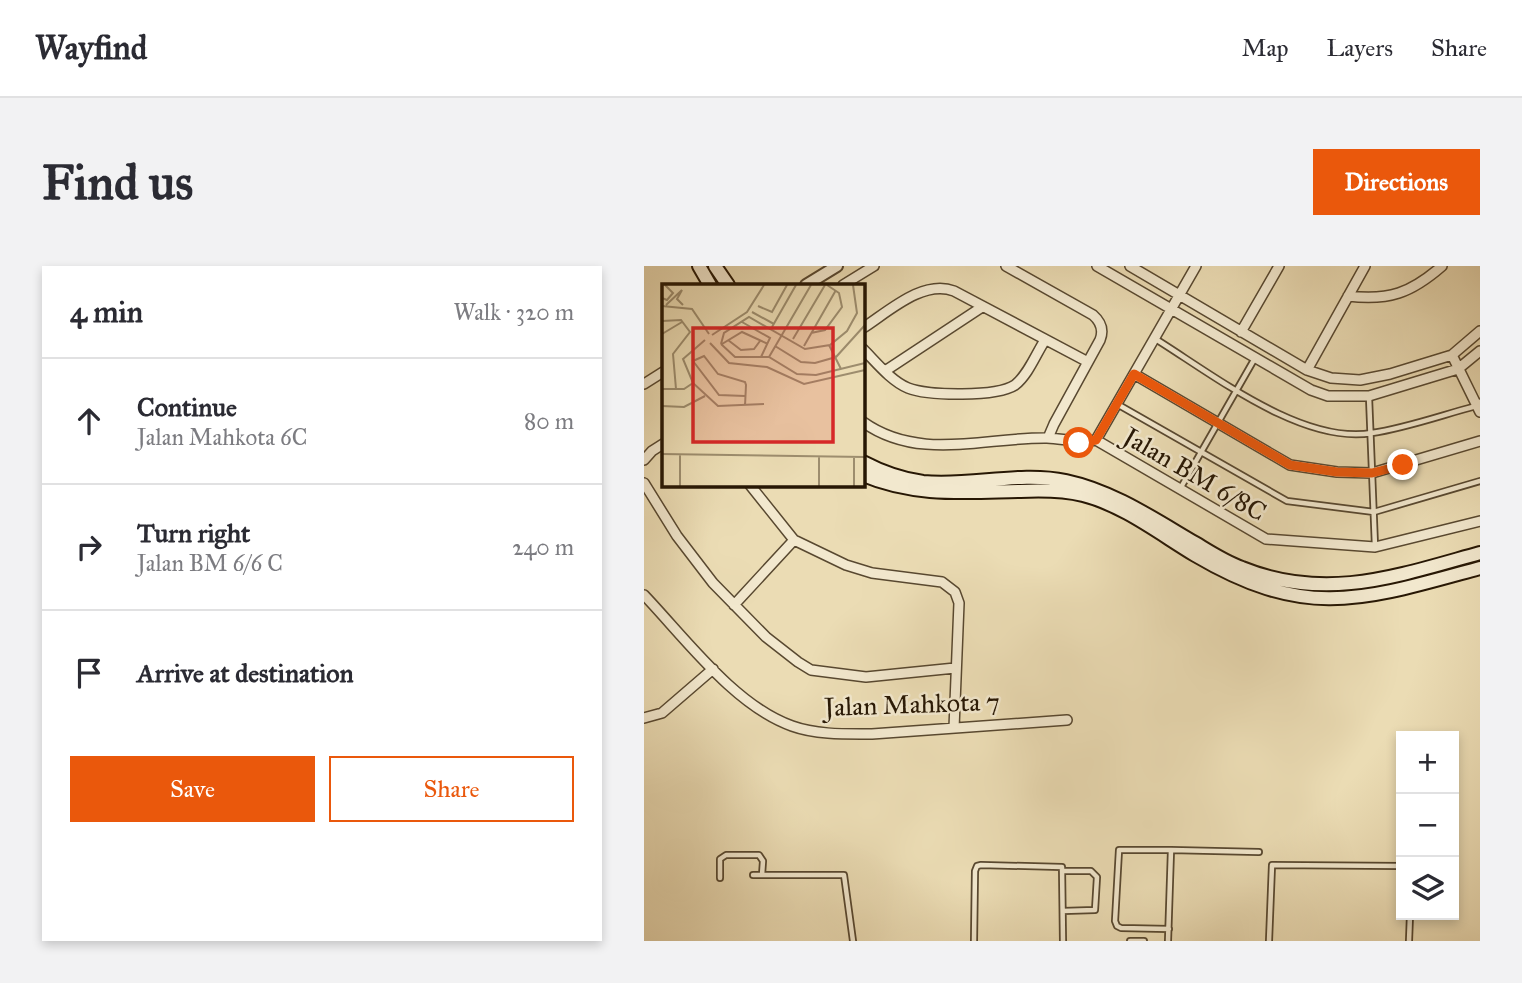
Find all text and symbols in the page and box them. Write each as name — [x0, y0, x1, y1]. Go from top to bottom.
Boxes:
text: Wayfind — [35, 28, 147, 68]
text: Map — [1242, 33, 1289, 63]
text: Layers — [1327, 33, 1393, 63]
text: Share — [1431, 33, 1487, 63]
button: Directions — [1313, 149, 1480, 215]
text: Find us — [42, 153, 193, 212]
inset map — [662, 284, 864, 486]
text: 4 min — [70, 294, 143, 330]
text: Walk · 320 m — [454, 298, 574, 326]
text: Continue — [137, 391, 237, 423]
icon: ahead — [70, 402, 108, 440]
text: 80 m — [524, 407, 574, 435]
street label: Jalan BM 6/8C — [1115, 419, 1272, 528]
text: Jalan Mahkota 6C — [137, 423, 307, 451]
route start — [1063, 427, 1094, 458]
route end — [1387, 449, 1418, 480]
text: Turn right — [137, 517, 250, 549]
icon: right — [70, 528, 108, 566]
text: 240 m — [512, 533, 574, 561]
text: Jalan BM 6/6 C — [137, 549, 283, 577]
icon: arrive — [70, 654, 108, 692]
text: Arrive at destination — [137, 657, 354, 689]
street label: Jalan Mahkota 7 — [821, 685, 1000, 723]
map controls — [1396, 731, 1459, 920]
button: + — [1396, 731, 1459, 794]
button: Save — [70, 756, 315, 822]
button: Share — [329, 756, 574, 822]
button: − — [1396, 794, 1459, 857]
button: layers — [1396, 857, 1459, 920]

